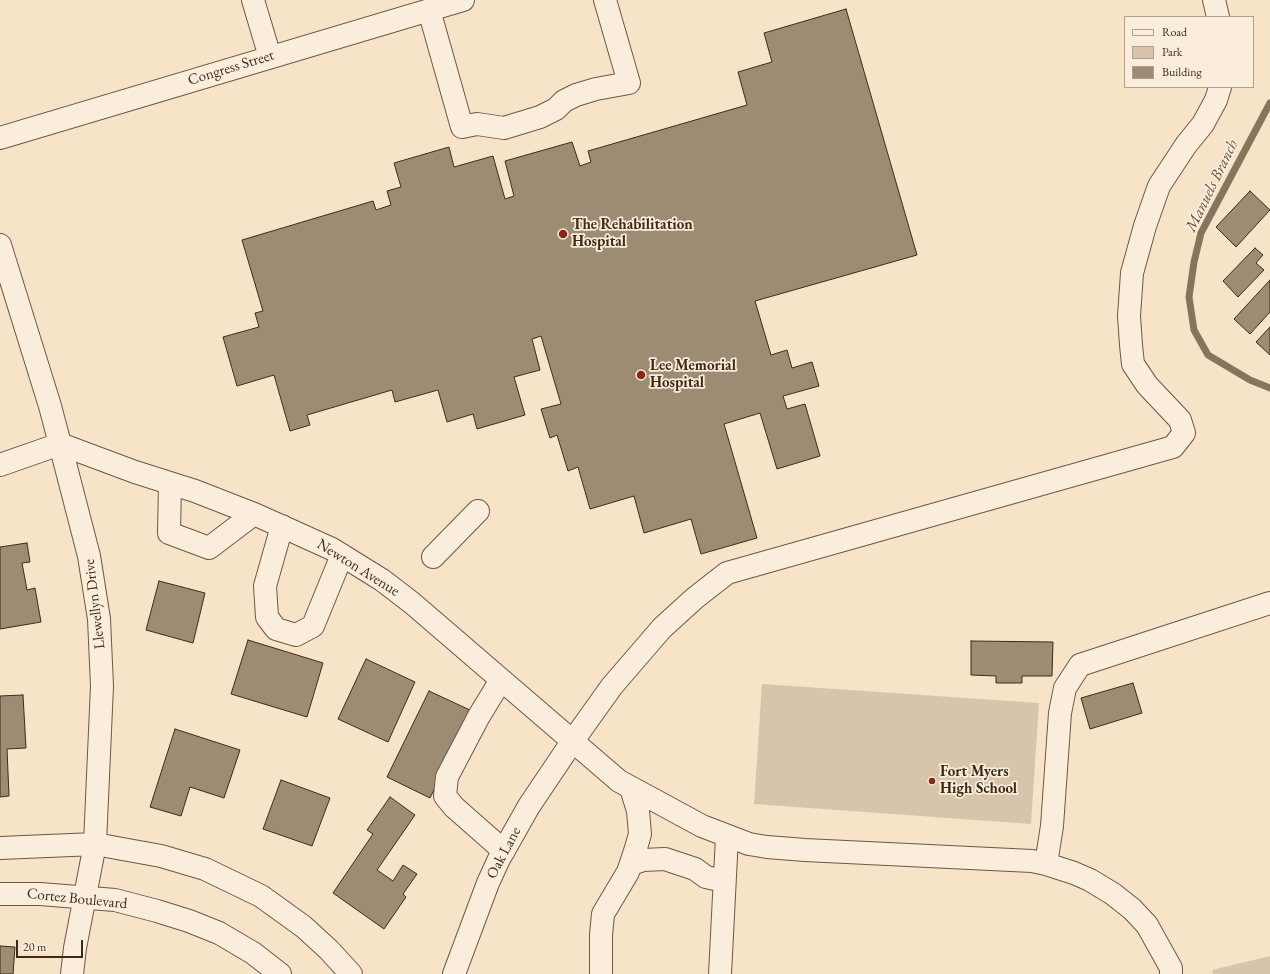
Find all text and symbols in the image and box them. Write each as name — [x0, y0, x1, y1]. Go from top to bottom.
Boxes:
legend — [1124, 16, 1254, 88]
text: Road — [1162, 24, 1187, 40]
text: Park — [1162, 44, 1182, 60]
street label: Congress Street — [186, 46, 276, 90]
text: Building — [1162, 64, 1202, 80]
water label: Manuels Branch — [1181, 137, 1243, 235]
place label: The Rehabilitation Hospital — [572, 216, 693, 251]
marker: The Rehabilitation Hospital — [557, 228, 569, 240]
place label: Lee Memorial Hospital — [650, 357, 736, 392]
marker: Lee Memorial Hospital — [635, 369, 647, 381]
street label: Newton Avenue — [313, 535, 403, 601]
street label: Llewellyn Drive — [81, 558, 109, 650]
place label: Fort Myers High School — [940, 763, 1017, 798]
marker: Fort Myers High School — [927, 776, 937, 786]
street label: Oak Lane — [483, 824, 525, 882]
street label: Cortez Boulevard — [26, 885, 128, 913]
scale bar — [18, 932, 85, 958]
text: 20 m — [23, 939, 46, 955]

